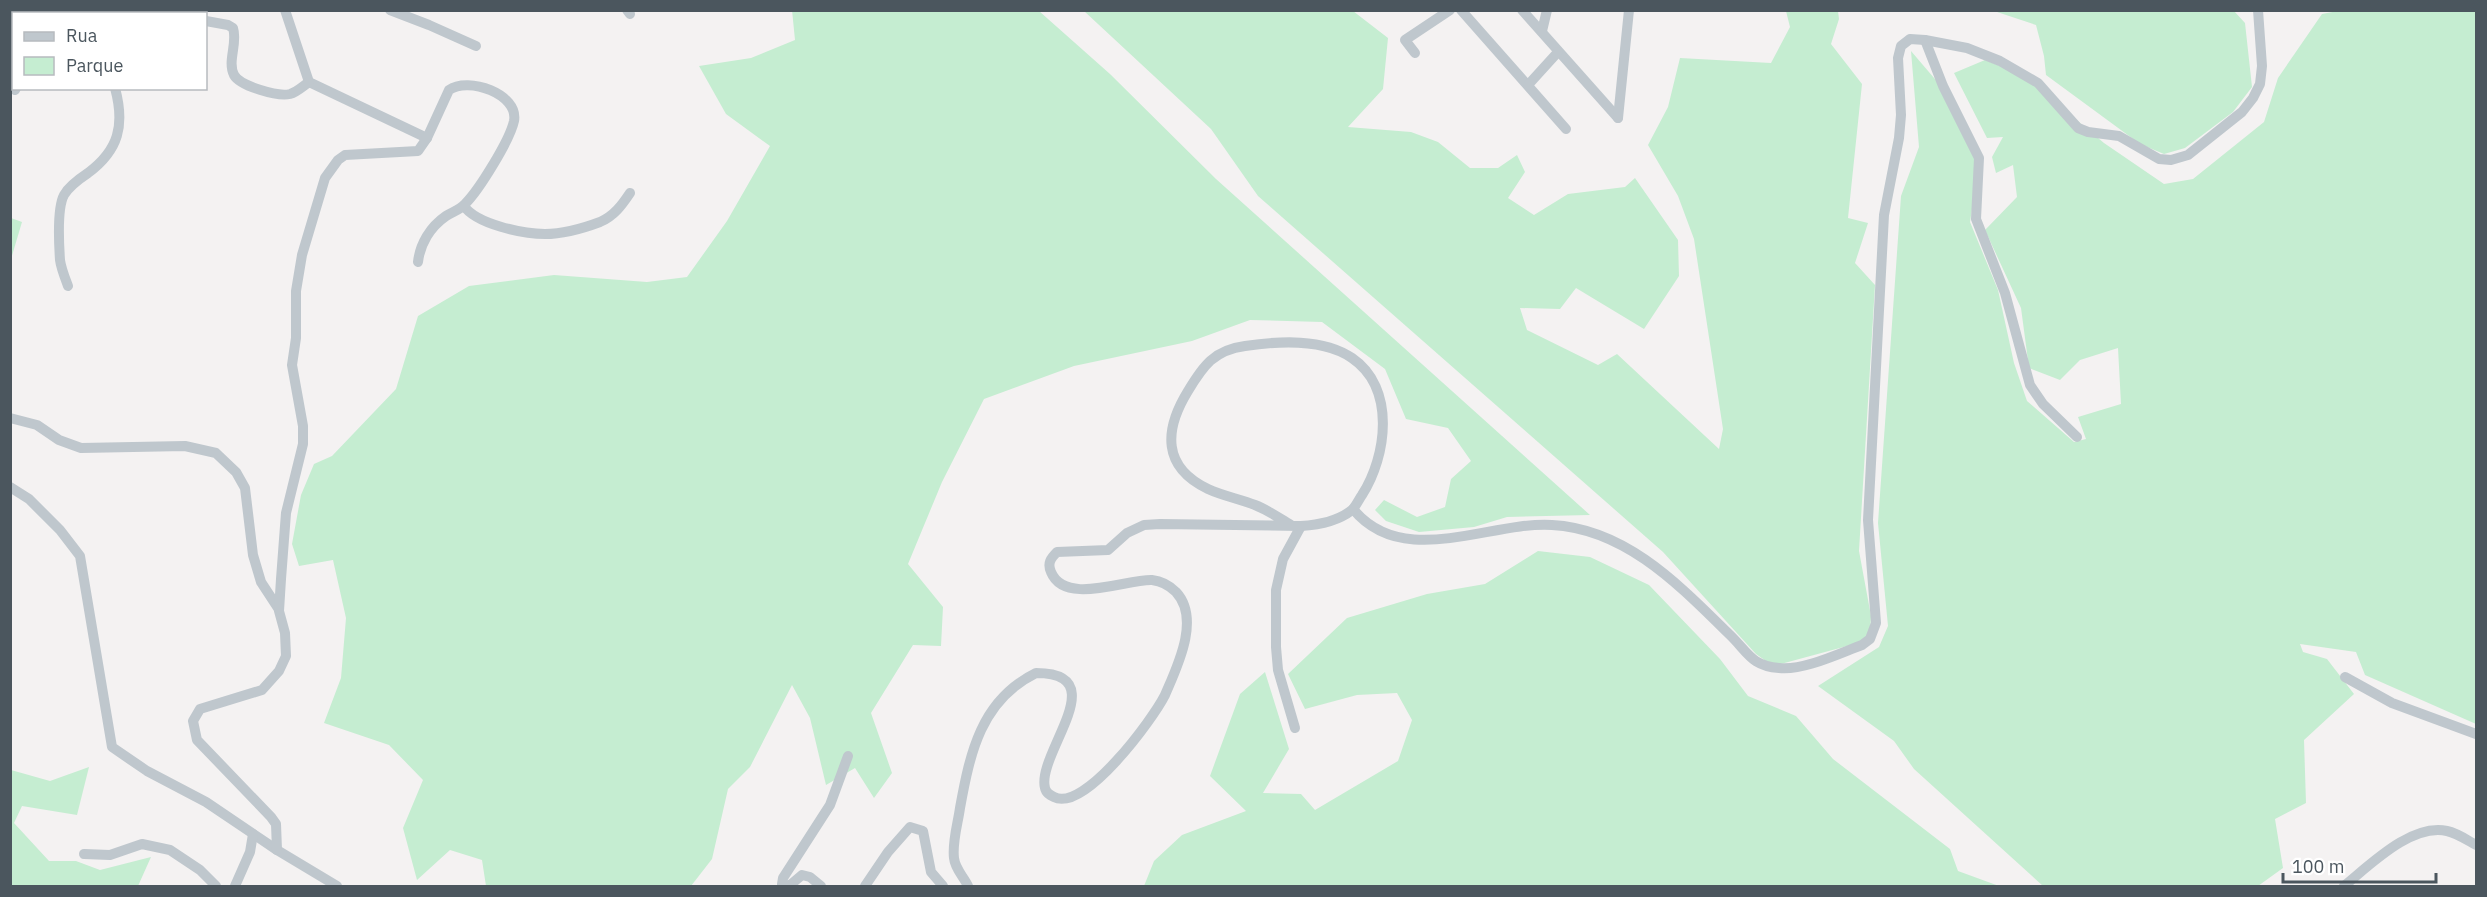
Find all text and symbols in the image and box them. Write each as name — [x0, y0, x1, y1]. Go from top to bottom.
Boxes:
legend — [12, 12, 207, 90]
text: Rua — [66, 24, 98, 47]
text: Parque — [66, 54, 124, 77]
scale bar — [2283, 846, 2436, 884]
text: 100 m — [2292, 855, 2344, 878]

